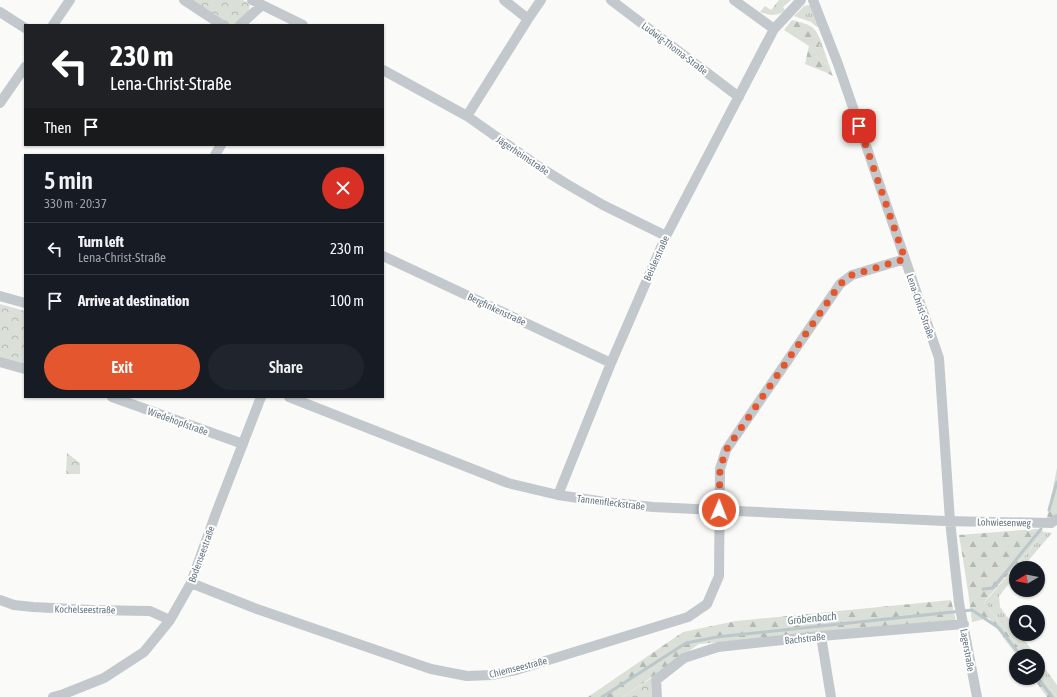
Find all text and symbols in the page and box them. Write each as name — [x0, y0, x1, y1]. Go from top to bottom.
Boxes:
street label: Ludwig-Thoma-Straße — [640, 20, 710, 77]
icon: left — [44, 40, 96, 92]
text: 230 m — [110, 40, 173, 72]
text: Lena-Christ-Straße — [110, 73, 232, 94]
pin — [842, 109, 876, 143]
icon: arrive — [848, 115, 870, 137]
icon: arrive — [80, 116, 102, 138]
text: Then — [44, 119, 72, 136]
street label: Jägerheimstraße — [494, 134, 552, 177]
text: 5 min — [44, 167, 93, 194]
button: close — [322, 167, 364, 209]
text: 330 m · 20:37 — [44, 196, 107, 211]
text: Turn left — [78, 233, 124, 250]
street label: Beislerstraße — [642, 234, 671, 282]
icon: left — [44, 238, 66, 260]
text: 230 m — [330, 240, 364, 257]
text: Lena-Christ-Straße — [78, 250, 166, 265]
street label: Lena-Christ-Straße — [904, 272, 937, 340]
icon: arrive — [44, 290, 66, 312]
street label: Bergfinkenstraße — [466, 291, 528, 328]
text: Arrive at destination — [78, 292, 189, 309]
text: 100 m — [330, 292, 364, 309]
button: Exit — [44, 344, 200, 390]
button: Share — [208, 344, 364, 390]
street label: Wiedehopfstraße — [146, 405, 210, 438]
position arrow — [698, 489, 740, 531]
street label: Tannenfleckstraße — [576, 493, 646, 512]
street label: Lohwiesenweg — [977, 517, 1032, 528]
street label: Bodenseestraße — [186, 524, 217, 584]
north arrow — [1009, 561, 1045, 597]
map controls — [1009, 561, 1045, 685]
street label: Kochelseestraße — [55, 603, 116, 616]
button: search — [1009, 605, 1045, 641]
water label: Gröbenbach — [787, 609, 838, 627]
street label: Lagerstraße — [958, 628, 977, 673]
street label: Bachstraße — [784, 631, 826, 646]
button: layers — [1009, 649, 1045, 685]
street label: Chiemseestraße — [488, 655, 549, 680]

